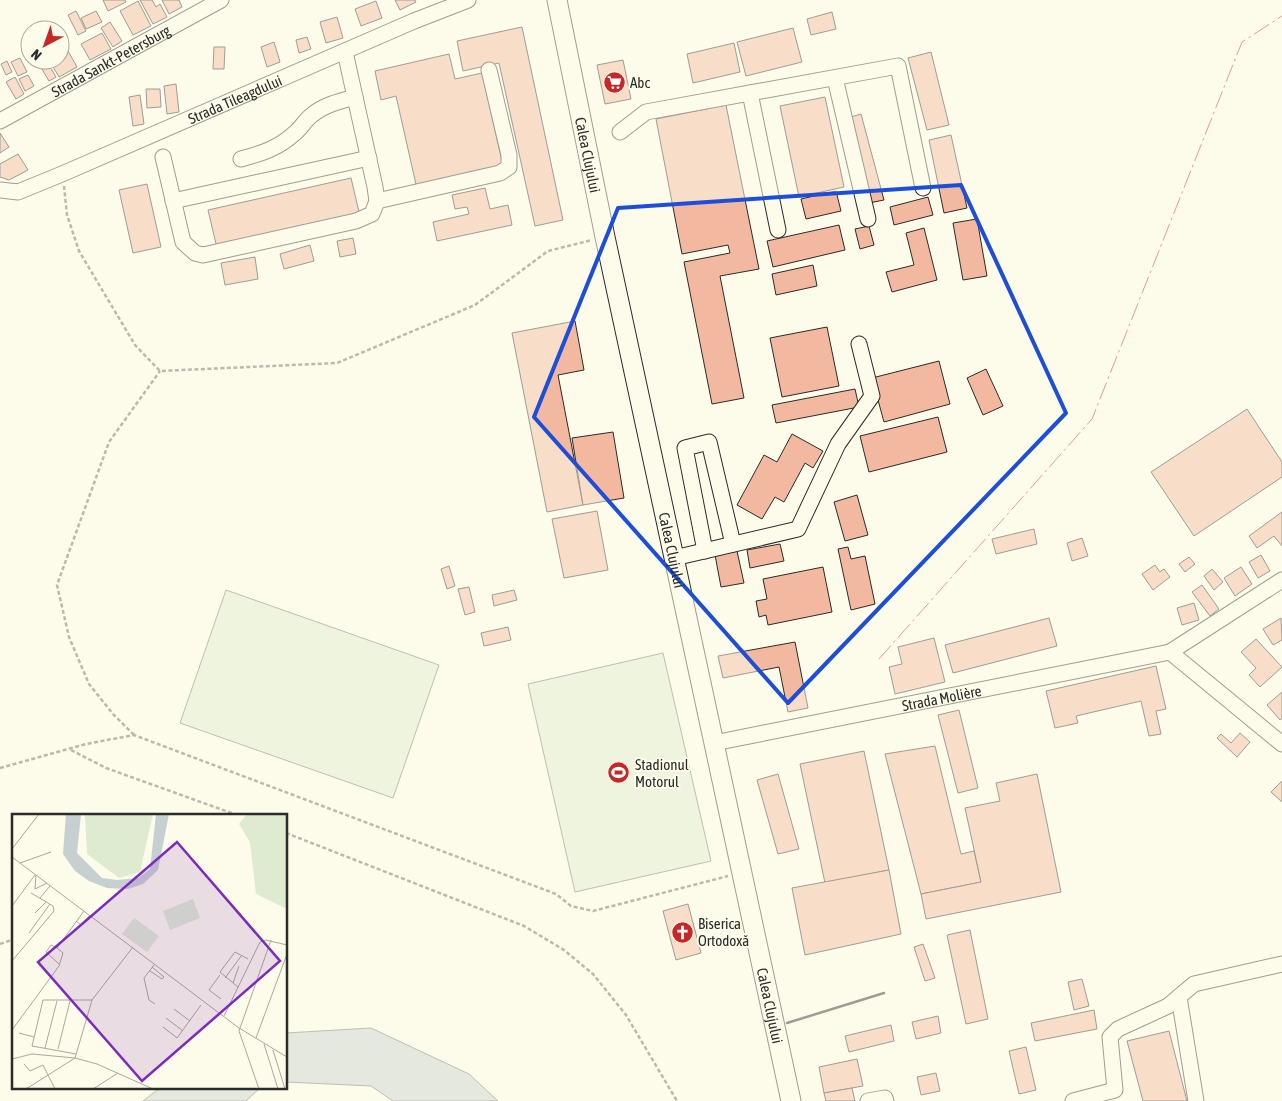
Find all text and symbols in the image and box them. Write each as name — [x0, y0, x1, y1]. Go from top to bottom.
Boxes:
north arrow — [20, 20, 70, 70]
street label: Strada Sankt-Petersburg — [48, 21, 173, 100]
text: N — [28, 46, 45, 64]
supermarket icon: Abc — [602, 70, 626, 94]
street label: Strada Tileagdului — [185, 71, 284, 127]
place label: Abc — [630, 74, 650, 91]
street label: Calea Clujului — [572, 116, 604, 194]
street label: Calea Clujului — [656, 511, 689, 589]
street label: Strada Molière — [900, 681, 983, 714]
place label: Stadionul Motorul — [635, 756, 689, 790]
sports icon: Stadionul Motorul — [607, 761, 631, 785]
inset map — [12, 814, 288, 1088]
place label: Biserica Ortodoxă — [698, 915, 749, 949]
church icon: Biserica Ortodoxă — [670, 920, 694, 944]
street label: Calea Clujului — [754, 966, 787, 1045]

